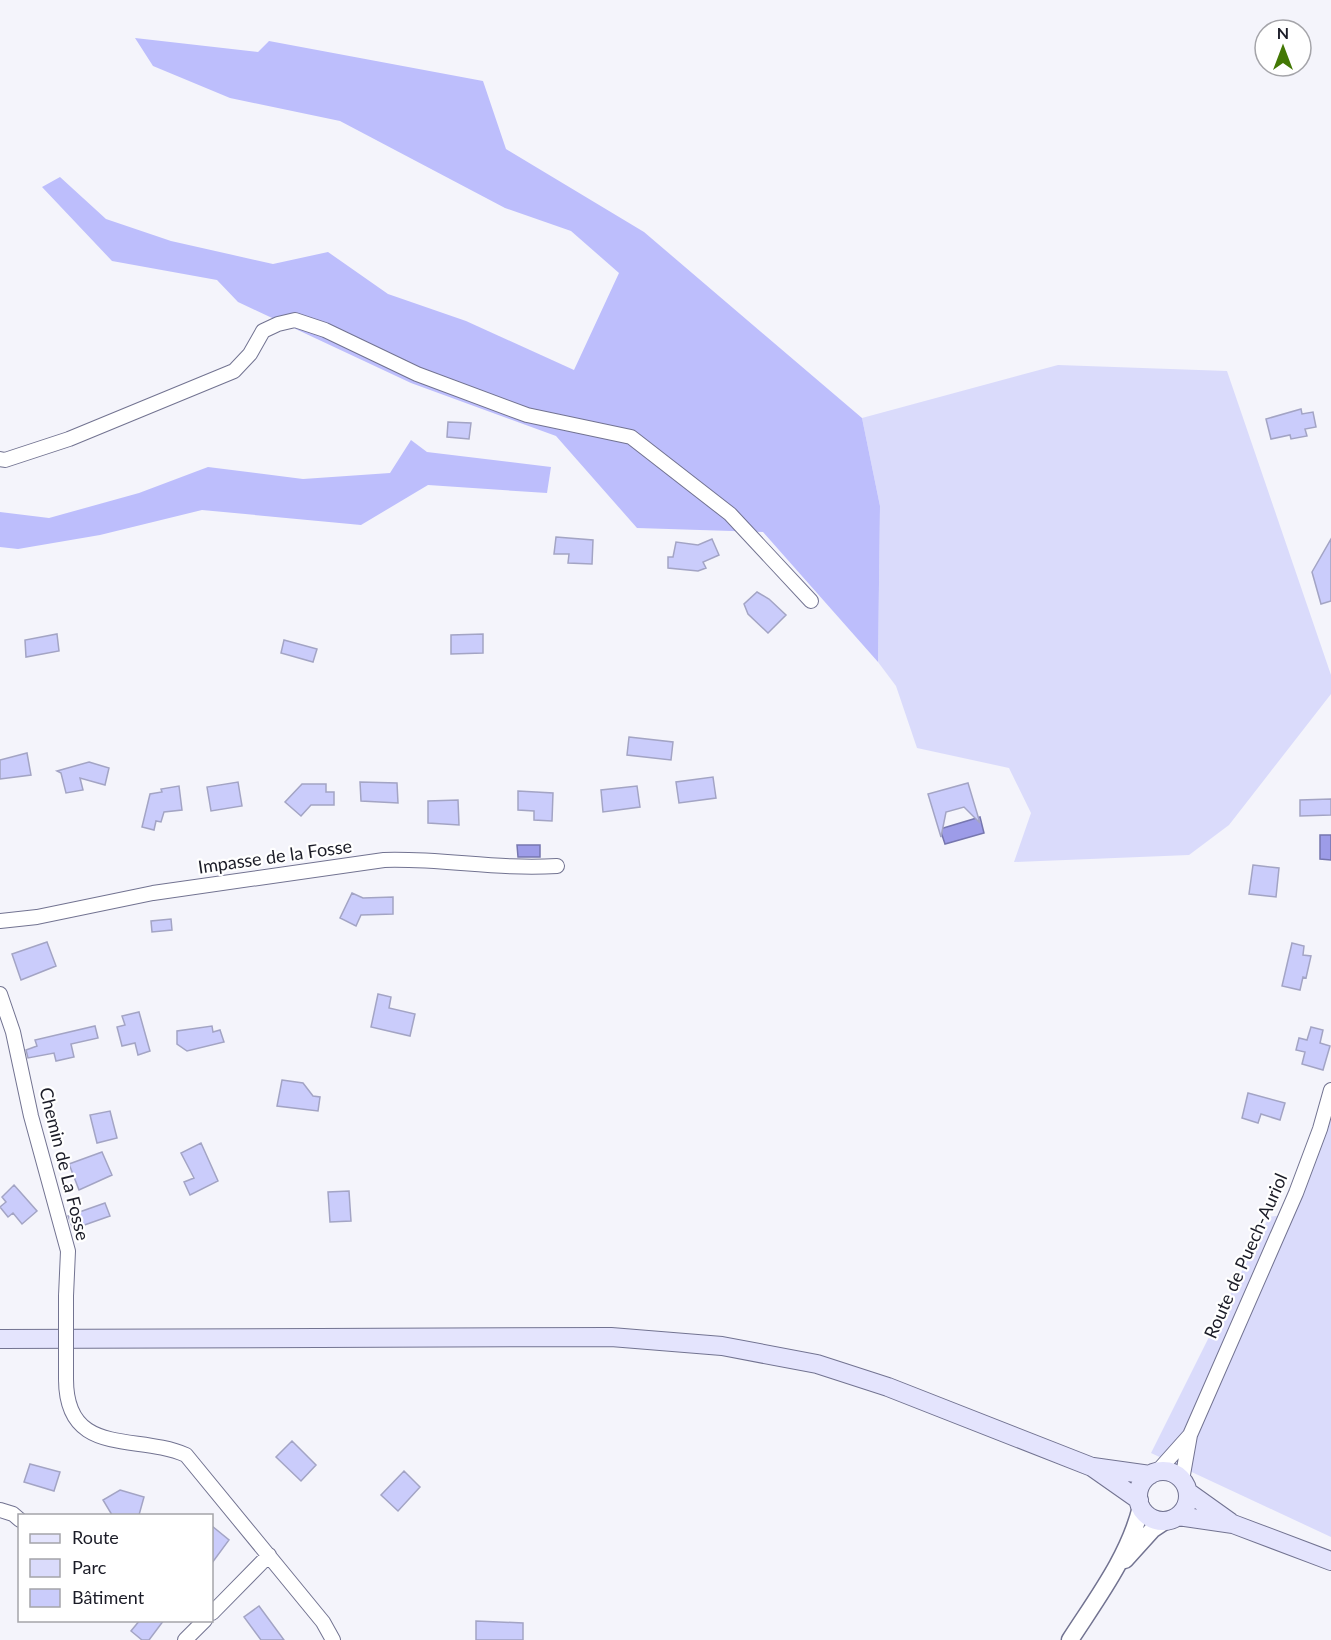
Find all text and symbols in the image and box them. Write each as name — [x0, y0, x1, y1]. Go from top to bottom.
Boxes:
north arrow — [1253, 18, 1313, 78]
text: N — [1277, 23, 1289, 42]
street label: Impasse de la Fosse — [197, 834, 353, 878]
street label: Chemin de La Fosse — [35, 1085, 95, 1243]
street label: Route de Puech-Auriol — [1199, 1170, 1291, 1342]
legend — [18, 1514, 213, 1622]
text: Route — [72, 1526, 119, 1548]
text: Parc — [72, 1556, 107, 1578]
text: Bâtiment — [72, 1586, 145, 1608]

